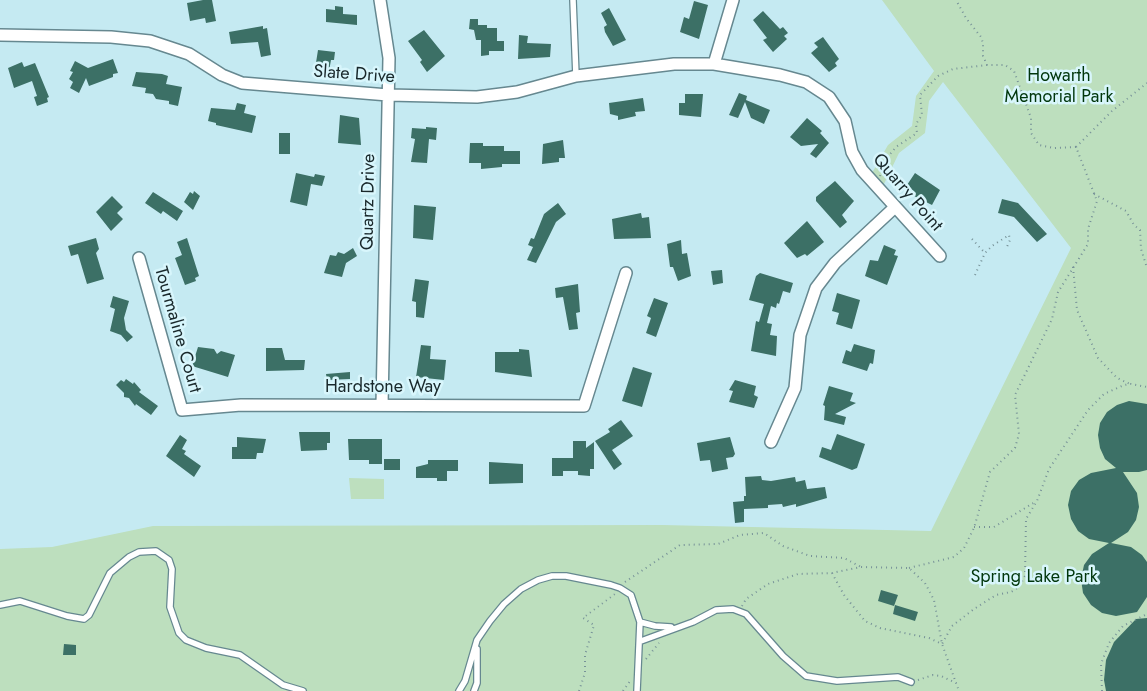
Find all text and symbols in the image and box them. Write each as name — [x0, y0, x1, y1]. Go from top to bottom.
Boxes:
street label: Slate Drive — [313, 61, 395, 89]
park label: Howarth Memorial Park — [1005, 66, 1113, 108]
street label: Quarry Point — [867, 150, 947, 236]
street label: Quartz Drive — [357, 154, 381, 250]
street label: Tourmaline Court — [149, 265, 205, 395]
street label: Hardstone Way — [325, 377, 441, 399]
park label: Spring Lake Park — [970, 567, 1098, 589]

